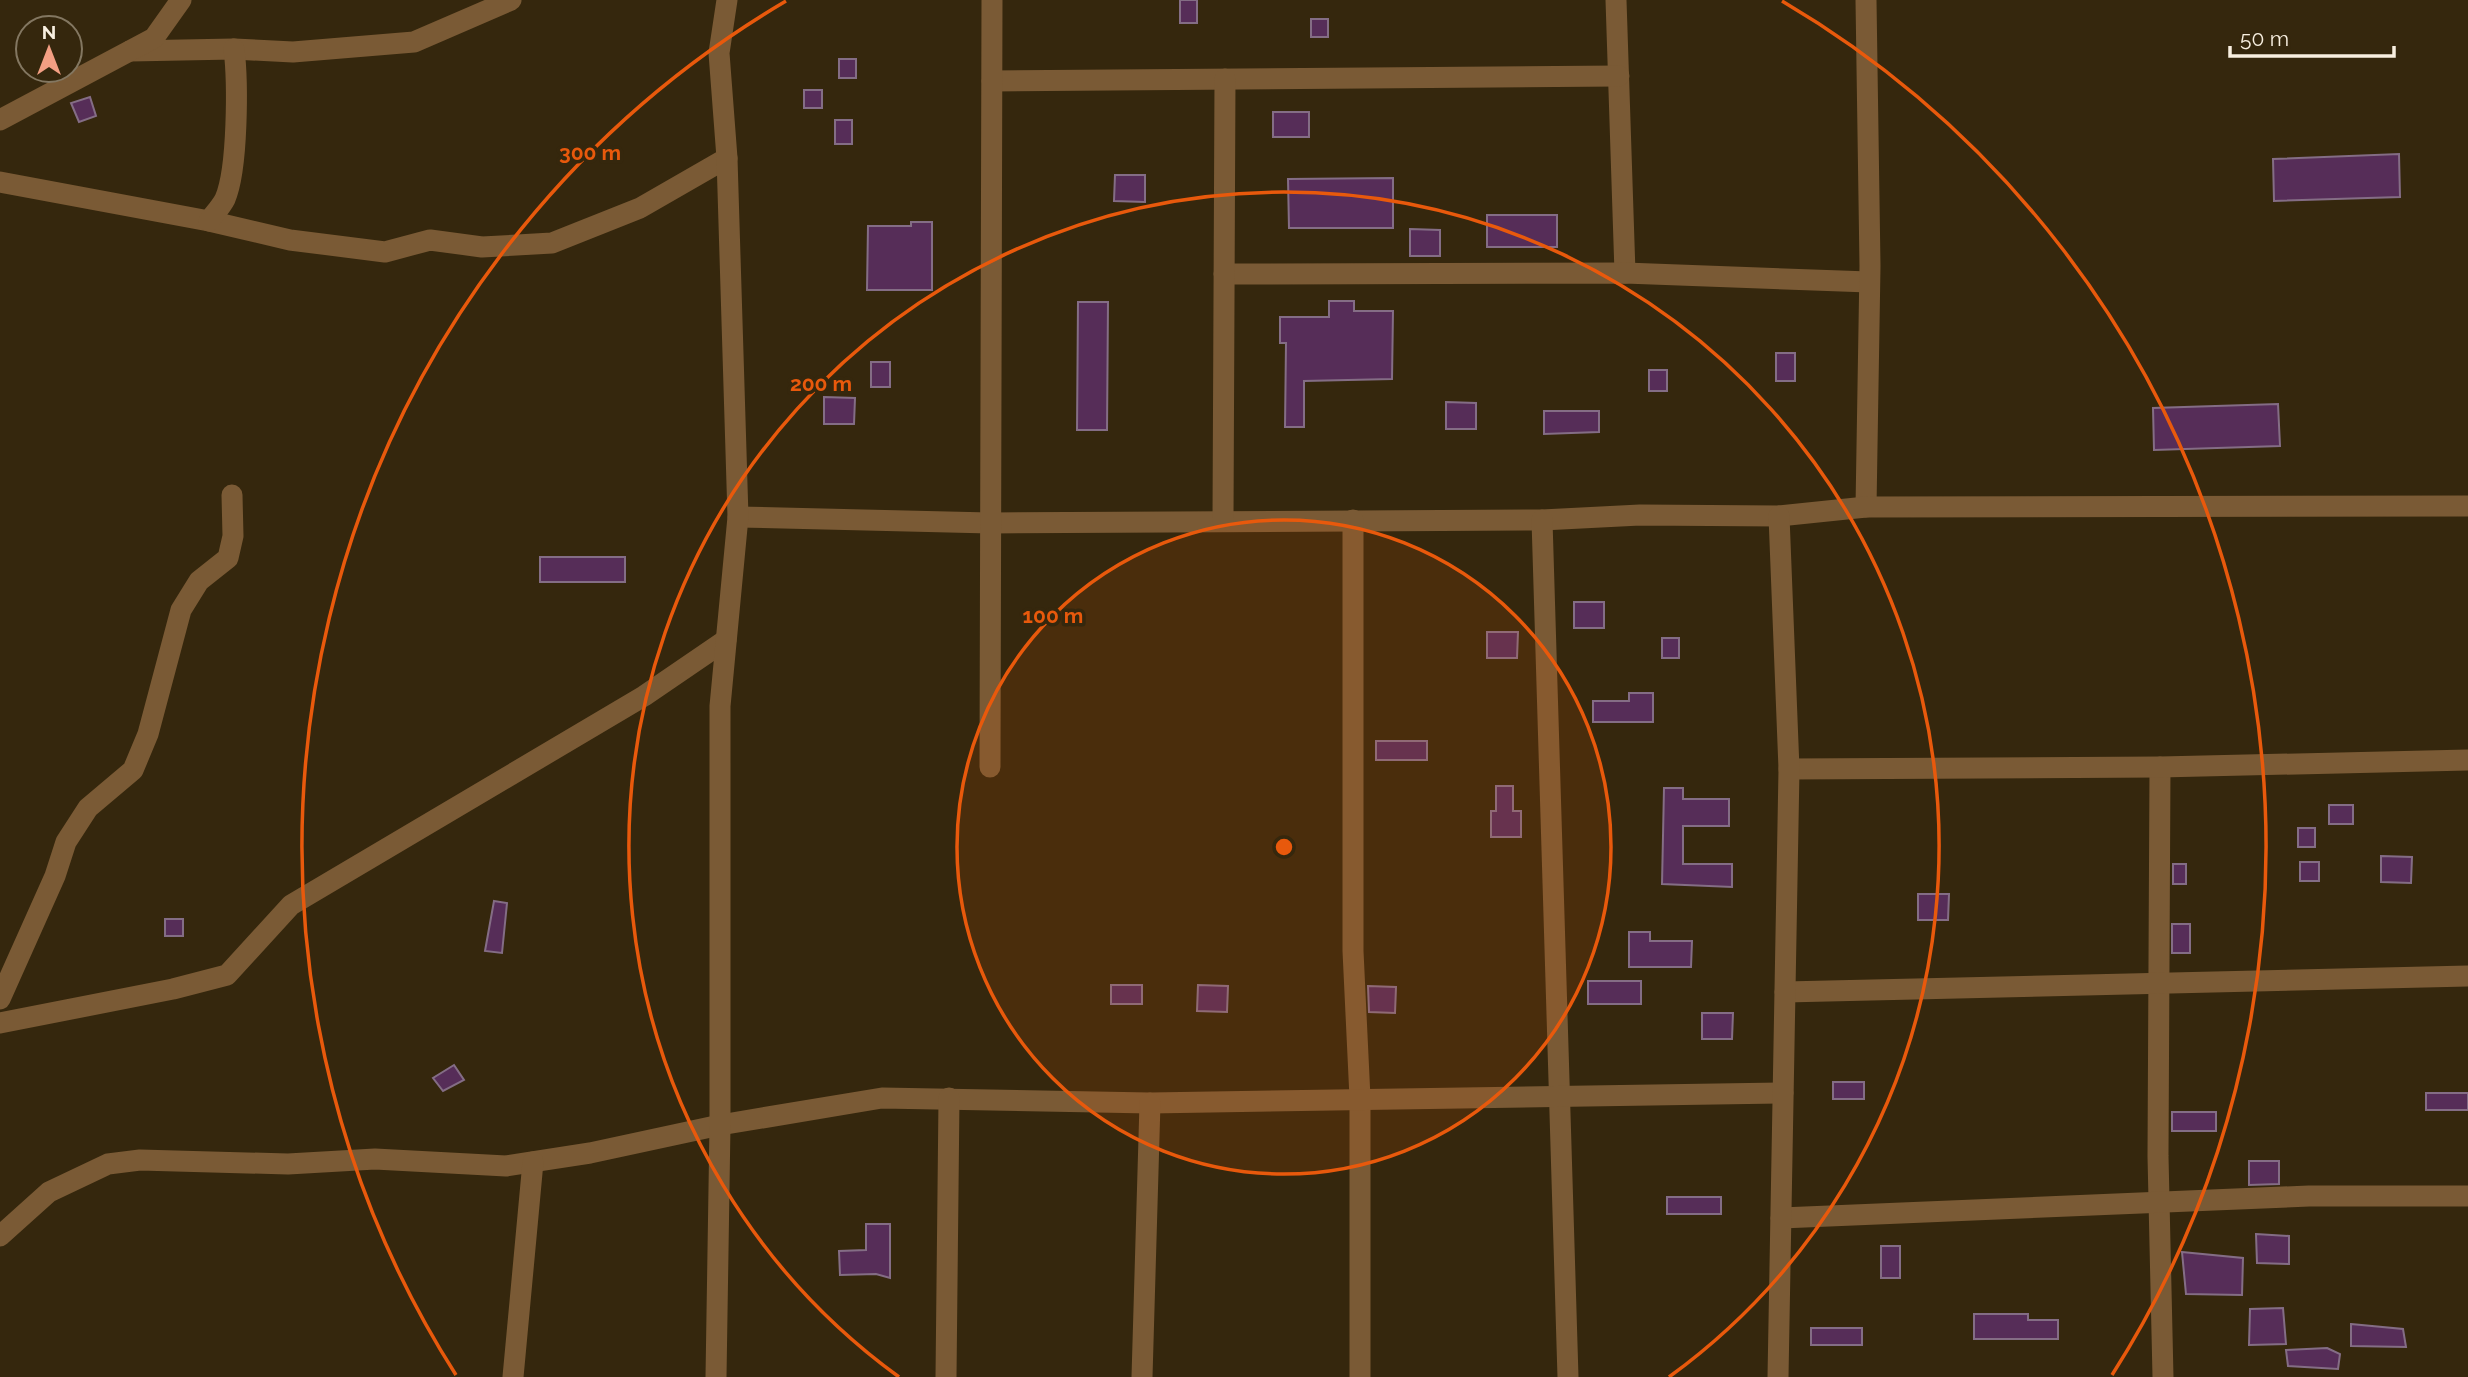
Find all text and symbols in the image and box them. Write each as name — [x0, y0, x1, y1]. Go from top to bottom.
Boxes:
north arrow — [14, 14, 84, 84]
scale bar — [2230, 14, 2394, 58]
text: N — [42, 21, 56, 43]
text: 50 m — [2240, 26, 2289, 51]
text: 300 m — [559, 140, 621, 165]
text: 200 m — [790, 371, 852, 396]
text: 100 m — [1023, 603, 1083, 628]
centre of rings — [1272, 835, 1296, 859]

